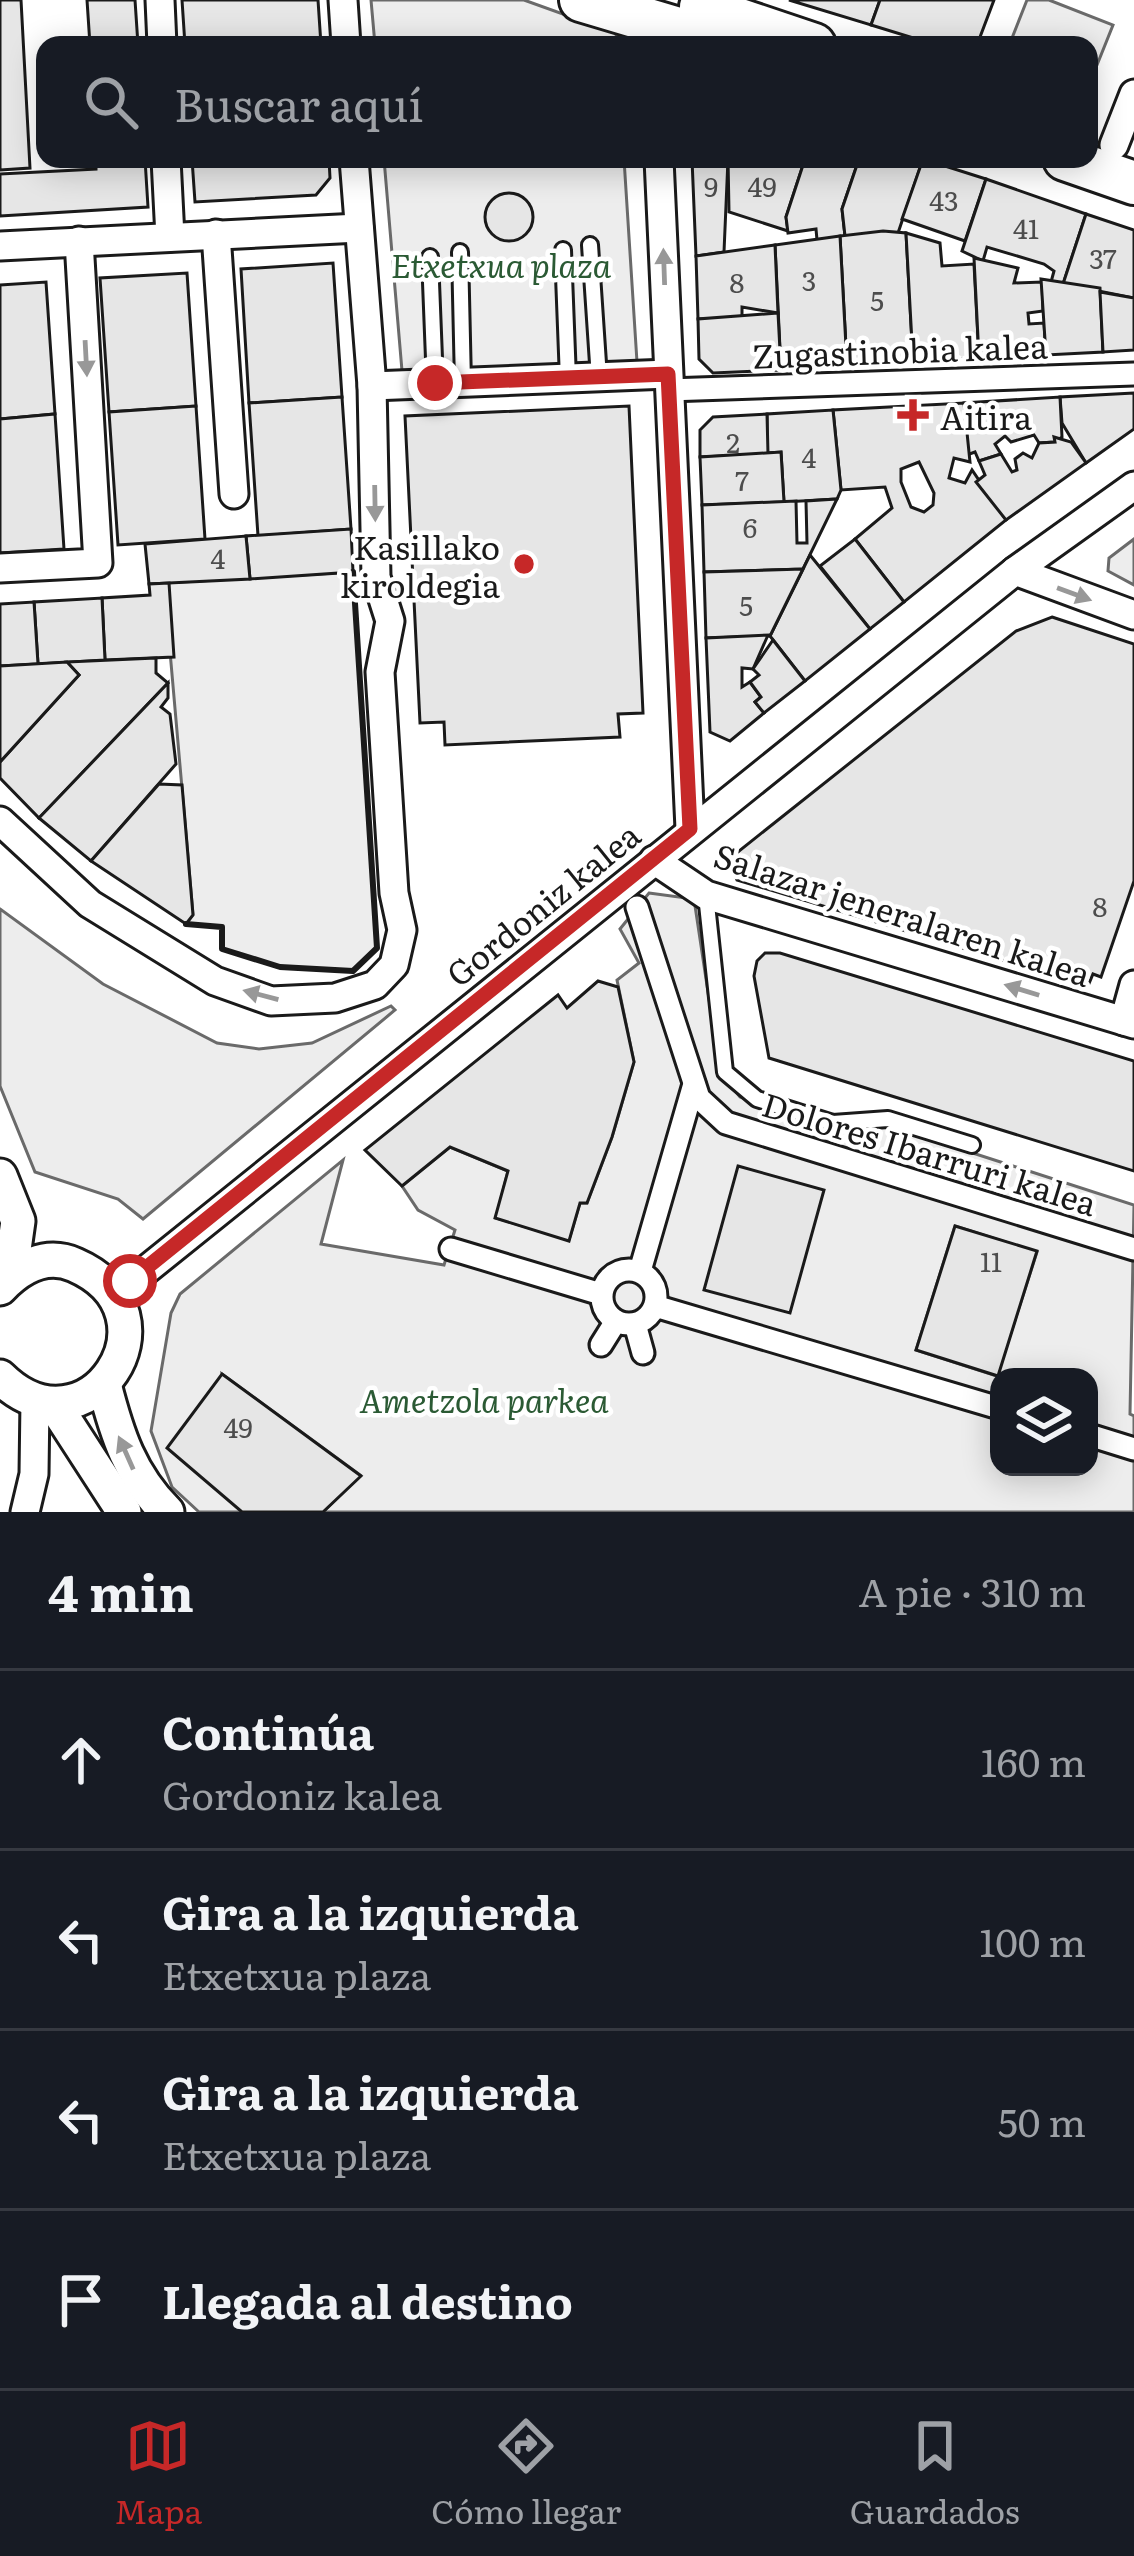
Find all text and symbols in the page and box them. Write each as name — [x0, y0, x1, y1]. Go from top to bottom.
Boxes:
search box — [36, 36, 1098, 168]
icon: search — [78, 69, 144, 135]
text: Buscar aquí — [174, 69, 423, 136]
house number: 9 — [704, 165, 718, 205]
house number: 49 — [748, 165, 777, 205]
house number: 43 — [929, 179, 959, 219]
house number: 41 — [1013, 207, 1039, 247]
house number: 37 — [1089, 237, 1117, 277]
park label: Etxetxua plaza — [391, 239, 611, 288]
one-way arrow — [654, 247, 673, 285]
house number: 3 — [802, 259, 816, 299]
house number: 8 — [730, 261, 744, 301]
house number: 5 — [870, 279, 884, 319]
street label: Zugastinobia kalea — [751, 319, 1049, 379]
one-way arrow — [77, 340, 96, 378]
route end — [408, 356, 462, 410]
place label: Aitira — [940, 391, 1032, 440]
marker: Aitira — [897, 399, 929, 431]
house number: 2 — [726, 421, 740, 461]
house number: 4 — [802, 436, 817, 476]
house number: 7 — [735, 459, 749, 499]
one-way arrow — [365, 485, 384, 523]
house number: 6 — [743, 506, 757, 546]
place label: Kasillako kiroldegia — [340, 521, 500, 608]
house number: 4 — [211, 537, 226, 577]
marker: Kasillako kiroldegia — [511, 551, 537, 577]
house number: 5 — [739, 584, 753, 624]
one-way arrow — [1056, 586, 1092, 605]
street label: Gordoniz kalea — [435, 809, 650, 997]
street label: Salazar jeneralaren kalea — [708, 829, 1098, 997]
house number: 8 — [1093, 885, 1107, 925]
one-way arrow — [1003, 980, 1040, 998]
one-way arrow — [242, 985, 279, 1004]
street label: Dolores Ibarruri kalea — [757, 1078, 1103, 1226]
house number: 11 — [980, 1240, 1002, 1280]
route start — [103, 1254, 157, 1308]
map controls — [990, 1368, 1098, 1476]
button: layers — [990, 1368, 1098, 1476]
park label: Ametzola parkea — [359, 1374, 609, 1423]
house number: 49 — [224, 1406, 253, 1446]
one-way arrow — [115, 1435, 135, 1470]
text: 4 min — [48, 1552, 194, 1628]
text: A pie · 310 m — [858, 1561, 1086, 1619]
text: Continúa — [162, 1697, 374, 1764]
icon: ahead — [48, 1727, 114, 1793]
text: 160 m — [981, 1731, 1086, 1789]
text: Gordoniz kalea — [162, 1764, 442, 1822]
text: Gira a la izquierda — [162, 1877, 578, 1944]
icon: left — [48, 1907, 114, 1973]
text: 100 m — [979, 1911, 1086, 1969]
text: Etxetxua plaza — [162, 1944, 431, 2002]
text: Gira a la izquierda — [162, 2057, 578, 2124]
icon: left — [48, 2087, 114, 2153]
text: 50 m — [998, 2091, 1086, 2149]
text: Etxetxua plaza — [162, 2124, 431, 2182]
text: Llegada al destino — [162, 2266, 573, 2333]
icon: arrive — [48, 2267, 114, 2333]
tab: Mapa — [114, 2413, 202, 2534]
tab: Cómo llegar — [431, 2413, 621, 2534]
tab: Guardados — [850, 2413, 1020, 2534]

